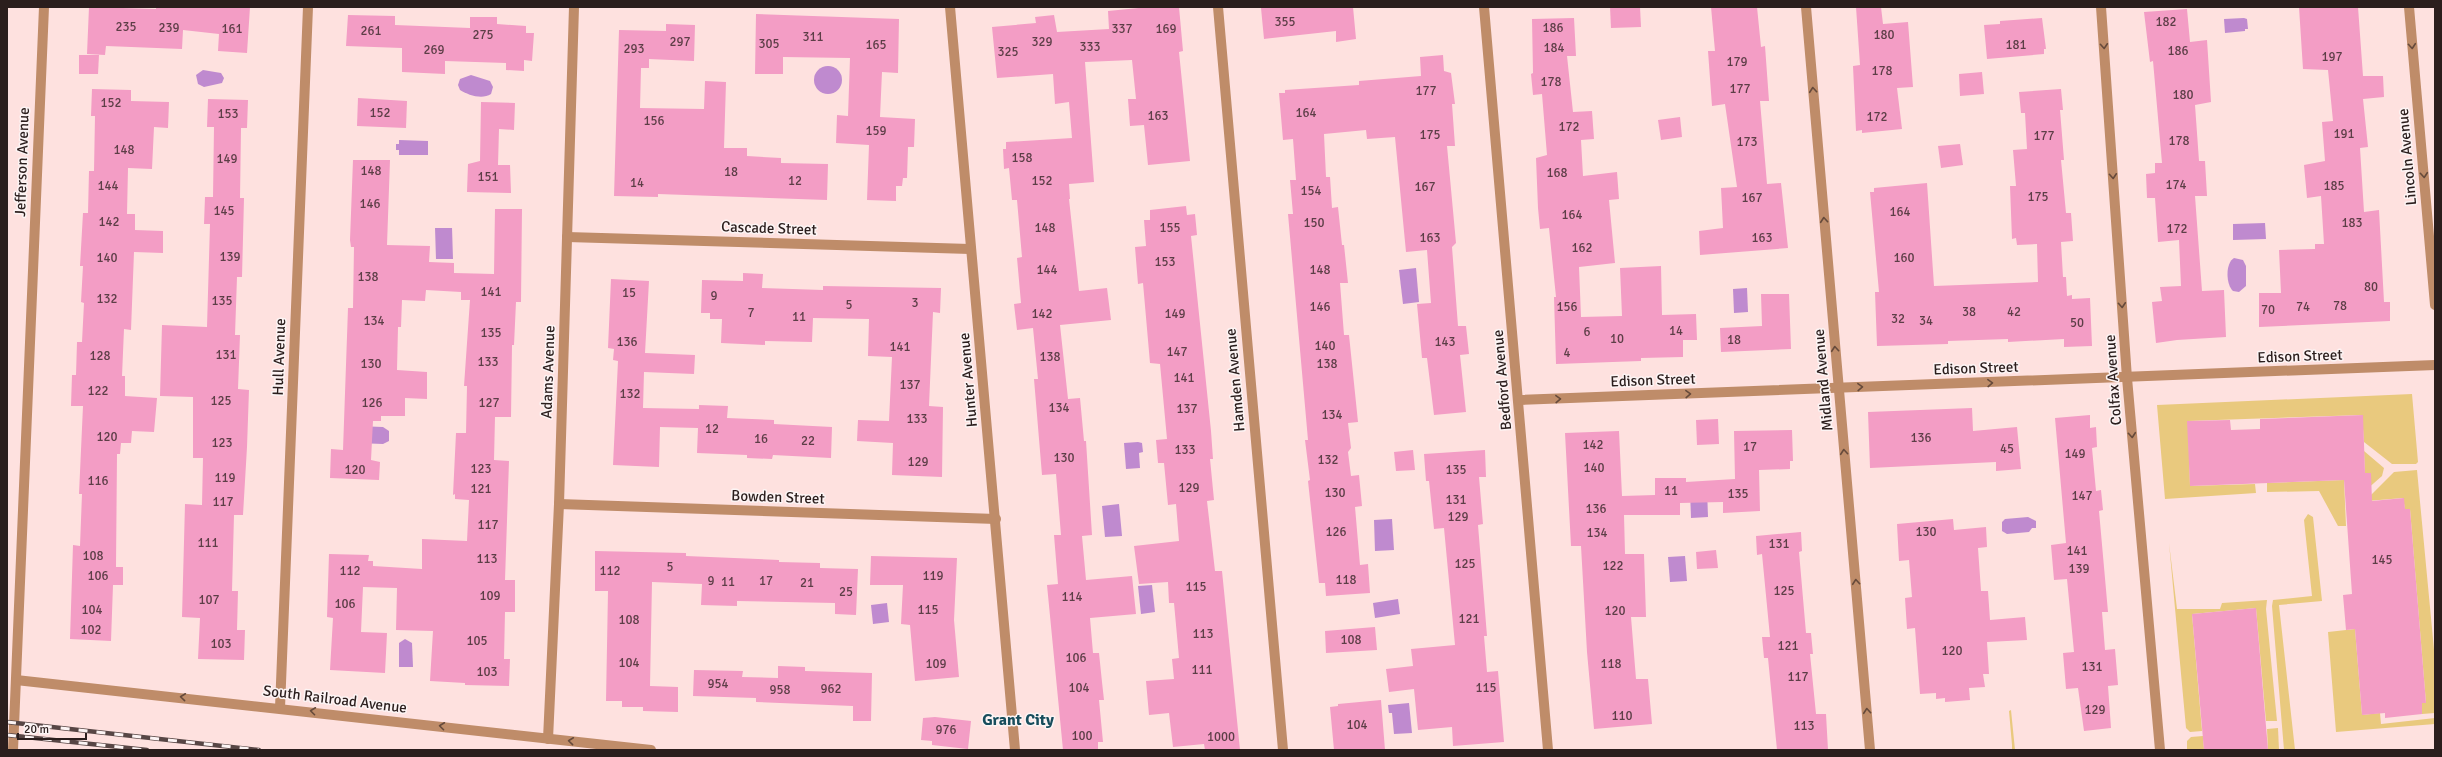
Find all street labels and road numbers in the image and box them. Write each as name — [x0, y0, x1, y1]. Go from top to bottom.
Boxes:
street label: Jefferson Avenue — [11, 107, 33, 217]
street label: Lincoln Avenue — [2394, 108, 2420, 206]
street label: Cascade Street — [721, 217, 817, 239]
street label: Hull Avenue — [269, 318, 289, 396]
street label: Adams Avenue — [537, 325, 559, 419]
street label: Hamden Avenue — [1222, 328, 1248, 432]
street label: Midland Avenue — [1810, 328, 1836, 432]
street label: Bedford Avenue — [1489, 329, 1515, 431]
street label: Hunter Avenue — [955, 332, 981, 428]
street label: Colfax Avenue — [2101, 334, 2125, 426]
street label: Edison Street — [2257, 346, 2343, 366]
street label: Edison Street — [1933, 358, 2019, 378]
street label: Edison Street — [1610, 370, 1696, 390]
street label: Bowden Street — [731, 486, 825, 508]
street label: South Railroad Avenue — [262, 681, 408, 717]

